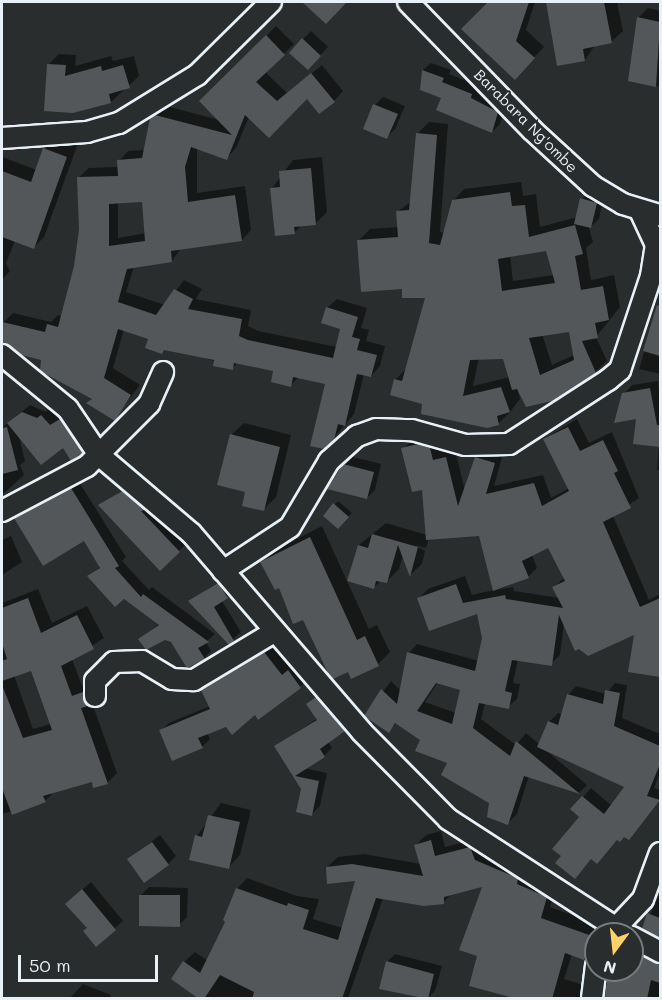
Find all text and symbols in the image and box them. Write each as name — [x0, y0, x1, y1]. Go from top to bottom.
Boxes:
street label: Barabara Ng'ombe — [471, 66, 581, 176]
north arrow — [584, 922, 644, 982]
scale bar — [21, 943, 160, 981]
text: 50 m — [29, 953, 71, 977]
text: N — [601, 956, 618, 980]

